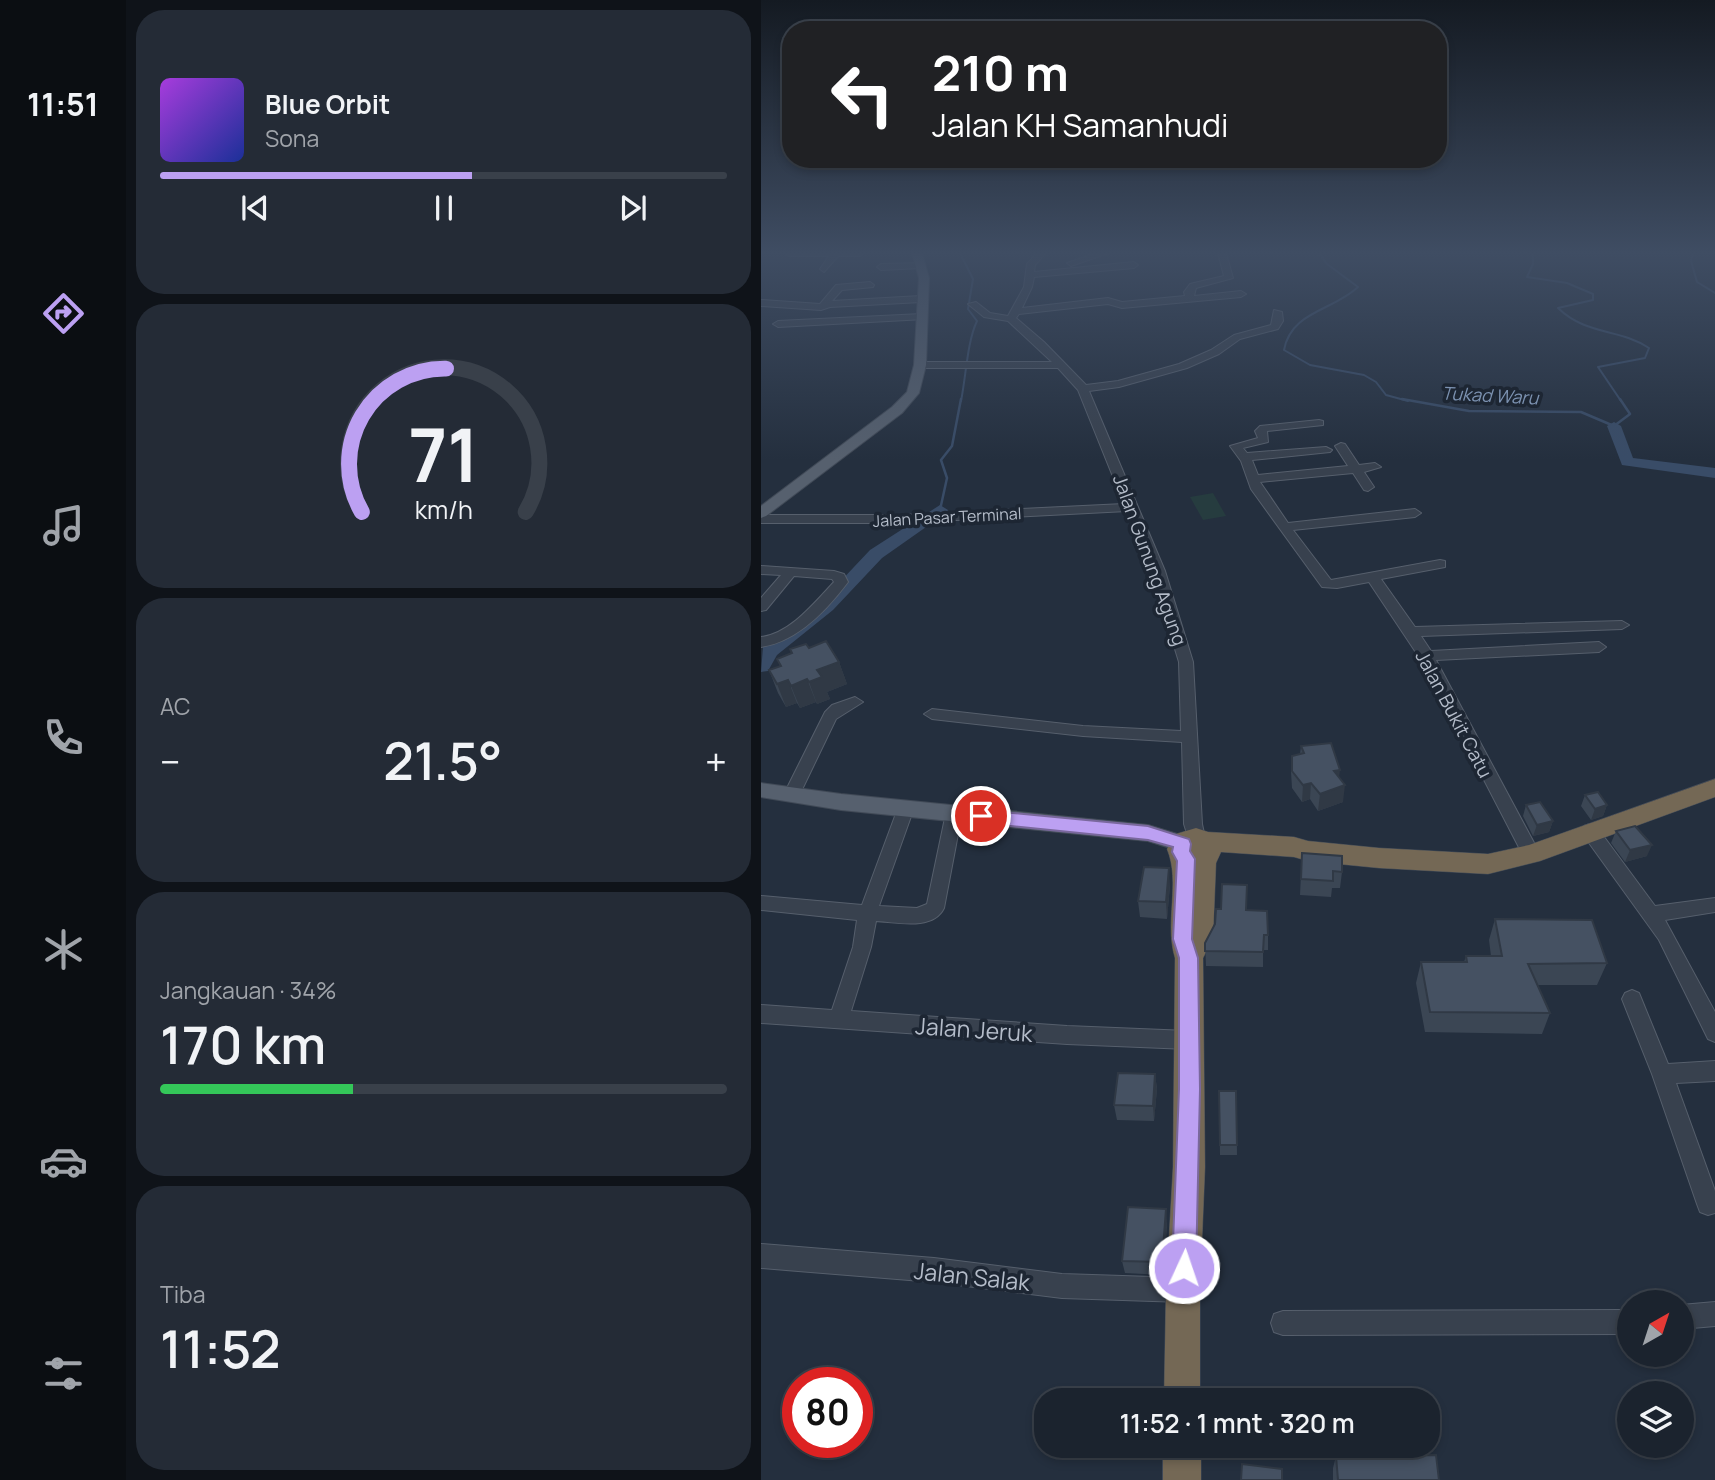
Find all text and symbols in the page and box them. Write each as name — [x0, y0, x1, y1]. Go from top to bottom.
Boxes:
text: 210 m — [932, 39, 1069, 106]
icon: left — [817, 49, 908, 140]
text: 11:51 — [27, 82, 99, 126]
text: Blue Orbit — [265, 86, 390, 122]
text: Jalan KH Samanhudi — [932, 103, 1228, 147]
text: Sona — [265, 122, 319, 154]
icon: previous — [236, 189, 274, 227]
icon: pause — [425, 189, 463, 227]
icon: next — [614, 189, 652, 227]
icon: directions — [39, 289, 88, 338]
water label: Tukad Waru — [1441, 380, 1540, 410]
text: 71 — [408, 404, 479, 504]
street label: Jalan Gunung Agung — [1107, 471, 1193, 649]
text: km/h — [414, 492, 473, 527]
icon: music — [39, 501, 88, 550]
street label: Jalan Pasar Terminal — [872, 502, 1022, 532]
street label: Jalan Bukit Catu — [1409, 646, 1499, 782]
text: AC — [160, 690, 191, 722]
icon: phone — [39, 713, 88, 762]
text: 21.5° — [383, 725, 502, 796]
text: − — [160, 735, 181, 787]
text: + — [705, 735, 727, 787]
pin — [951, 786, 1011, 846]
icon: arrive — [962, 797, 1000, 835]
icon: climate — [39, 925, 88, 974]
text: Jangkauan · 34% — [160, 974, 336, 1006]
text: 170 km — [160, 1009, 326, 1080]
street label: Jalan Jeruk — [914, 1009, 1034, 1049]
icon: car — [39, 1137, 88, 1186]
position arrow — [1147, 1231, 1221, 1305]
street label: Jalan Salak — [912, 1254, 1032, 1298]
text: Tiba — [160, 1278, 205, 1310]
north arrow — [1617, 1290, 1694, 1367]
map controls — [1617, 1290, 1694, 1458]
text: 11:52 — [160, 1313, 280, 1384]
icon: filters — [39, 1349, 88, 1398]
speed limit sign: 80 — [782, 1367, 873, 1458]
button: layers — [1617, 1381, 1694, 1458]
text: 11:52 · 1 mnt · 320 m — [1119, 1405, 1355, 1441]

